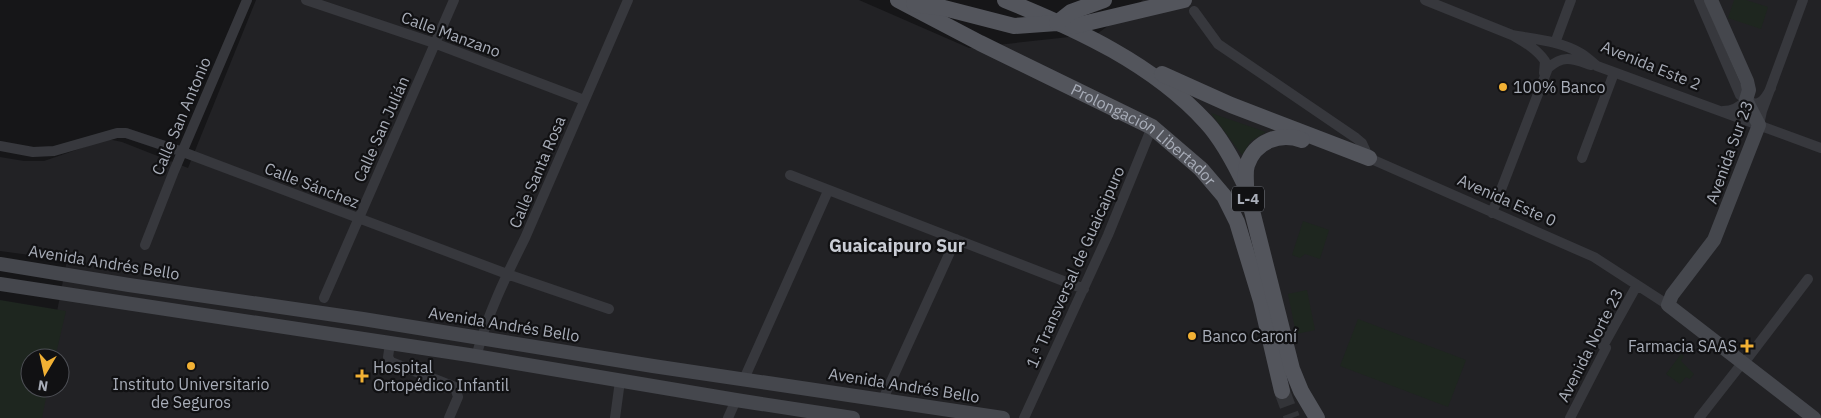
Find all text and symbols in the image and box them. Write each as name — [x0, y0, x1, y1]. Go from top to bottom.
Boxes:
street label: Calle Manzano — [399, 7, 503, 61]
street label: Avenida Este 2 — [1598, 36, 1704, 94]
street label: Calle San Antonio — [147, 54, 215, 178]
street label: Calle San Julián — [349, 73, 413, 185]
place label: 100% Banco — [1513, 77, 1605, 97]
street label: Prolongación Libertador — [1068, 79, 1221, 190]
marker: 100% Banco — [1497, 81, 1509, 93]
street label: Avenida Sur 23 — [1701, 98, 1757, 206]
street label: Calle Santa Rosa — [504, 113, 570, 231]
street label: Calle Sánchez — [262, 158, 362, 212]
street label: 1.ª Transversal de Guaicaipuro — [1021, 163, 1129, 371]
street label: Avenida Este 0 — [1455, 169, 1559, 231]
road number: L-4 — [1232, 186, 1264, 212]
district label: Guaicaipuro Sur — [829, 234, 965, 257]
street label: Avenida Andrés Bello — [27, 240, 181, 284]
street label: Avenida Norte 23 — [1553, 285, 1627, 405]
street label: Avenida Andrés Bello — [427, 302, 581, 346]
place label: Banco Caroní — [1202, 326, 1297, 346]
marker: Banco Caroní — [1186, 330, 1198, 342]
place label: Farmacia SAAS — [1628, 336, 1737, 356]
marker: Farmacia SAAS — [1741, 340, 1753, 352]
north arrow — [20, 348, 70, 398]
place label: Hospital Ortopédico Infantil — [373, 357, 509, 395]
marker: Instituto Universitario de Seguros — [185, 360, 197, 372]
street label: Avenida Andrés Bello — [827, 363, 981, 407]
marker: Hospital Ortopédico Infantil — [355, 369, 369, 383]
place label: Instituto Universitario de Seguros — [113, 374, 269, 412]
text: N — [37, 376, 49, 396]

